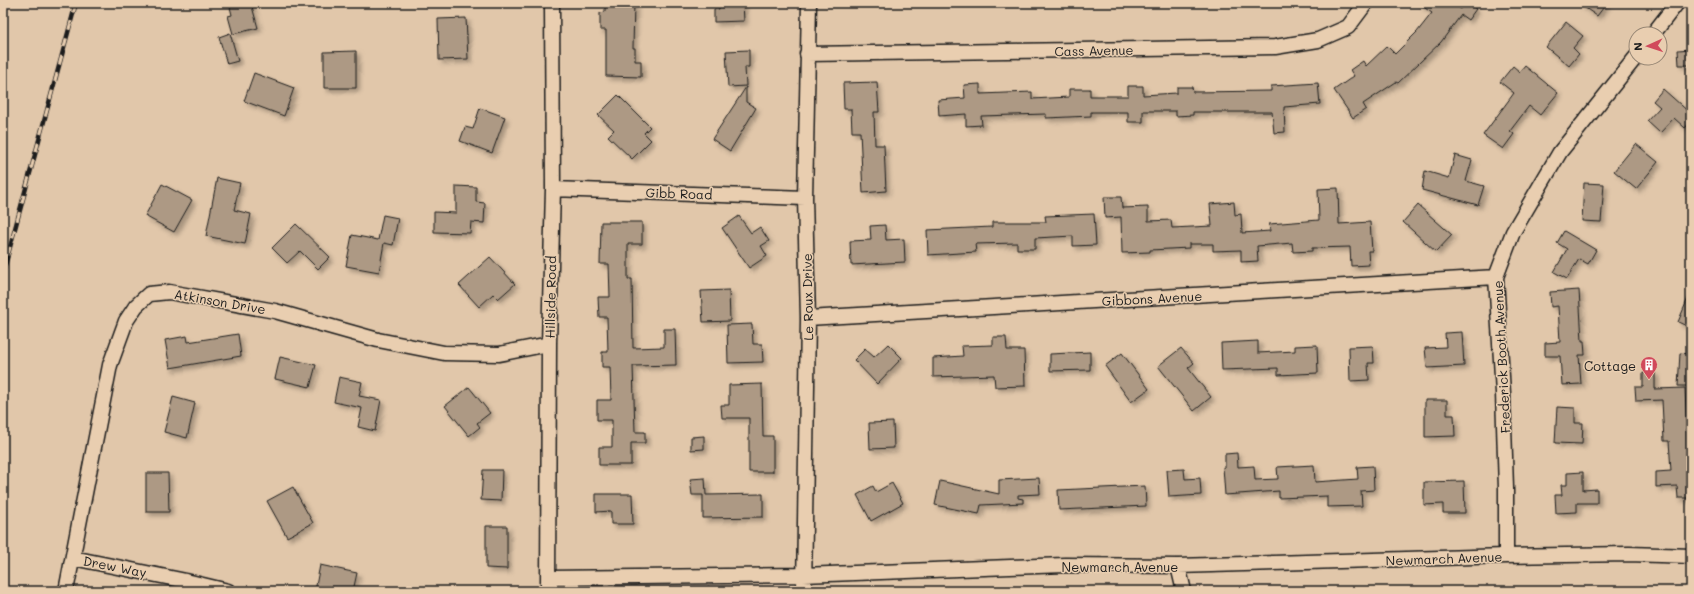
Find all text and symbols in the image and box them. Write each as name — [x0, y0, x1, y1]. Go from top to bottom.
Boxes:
north arrow — [1628, 26, 1668, 66]
street label: Cass Avenue — [1054, 41, 1134, 59]
text: N — [1630, 42, 1645, 51]
street label: Gibb Road — [645, 183, 713, 203]
street label: Le Roux Drive — [798, 253, 816, 341]
street label: Hillside Road — [541, 255, 559, 339]
street label: Frederick Booth Avenue — [1489, 280, 1513, 434]
street label: Atkinson Drive — [173, 285, 267, 317]
street label: Gibbons Avenue — [1101, 287, 1203, 309]
building icon: Cottage — [1639, 355, 1659, 380]
place label: Cottage — [1584, 357, 1636, 374]
street label: Newmarch Avenue — [1385, 547, 1503, 569]
street label: Drew Way — [82, 552, 148, 580]
street label: Newmarch Avenue — [1062, 558, 1178, 575]

